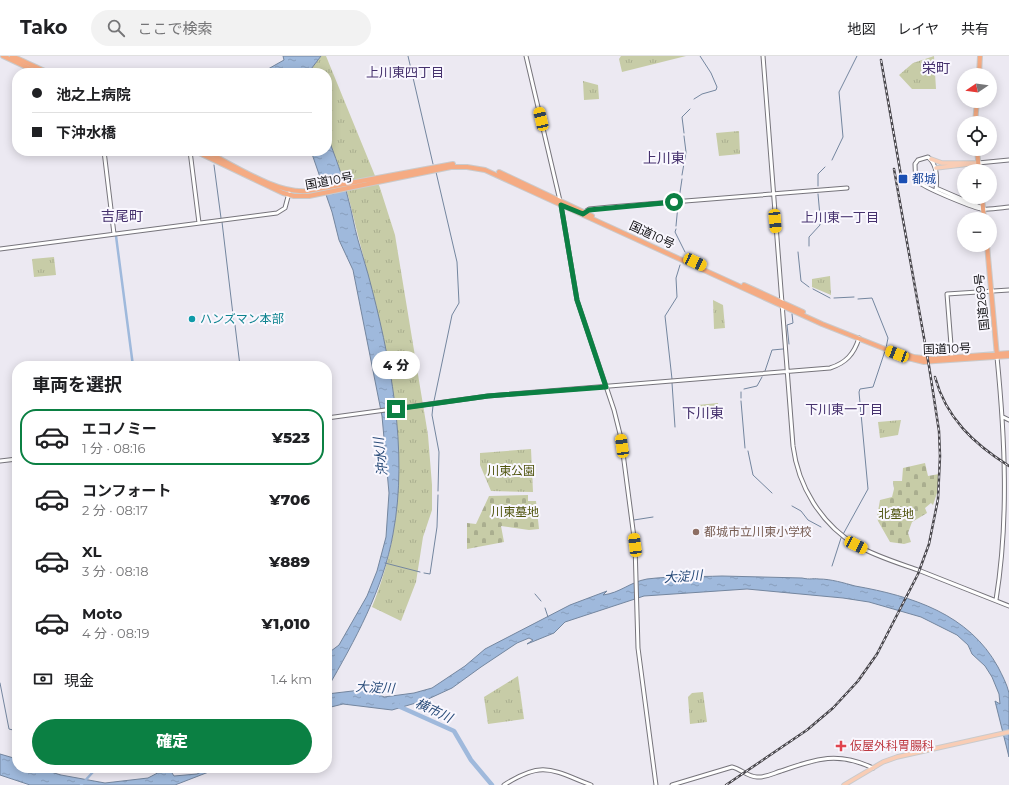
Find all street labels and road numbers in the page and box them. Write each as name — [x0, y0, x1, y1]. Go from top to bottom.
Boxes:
street label: 国道10号 — [304, 169, 354, 192]
street label: 国道10号 — [627, 218, 677, 252]
street label: 国道269号 — [971, 273, 992, 331]
street label: 国道10号 — [923, 340, 971, 357]

